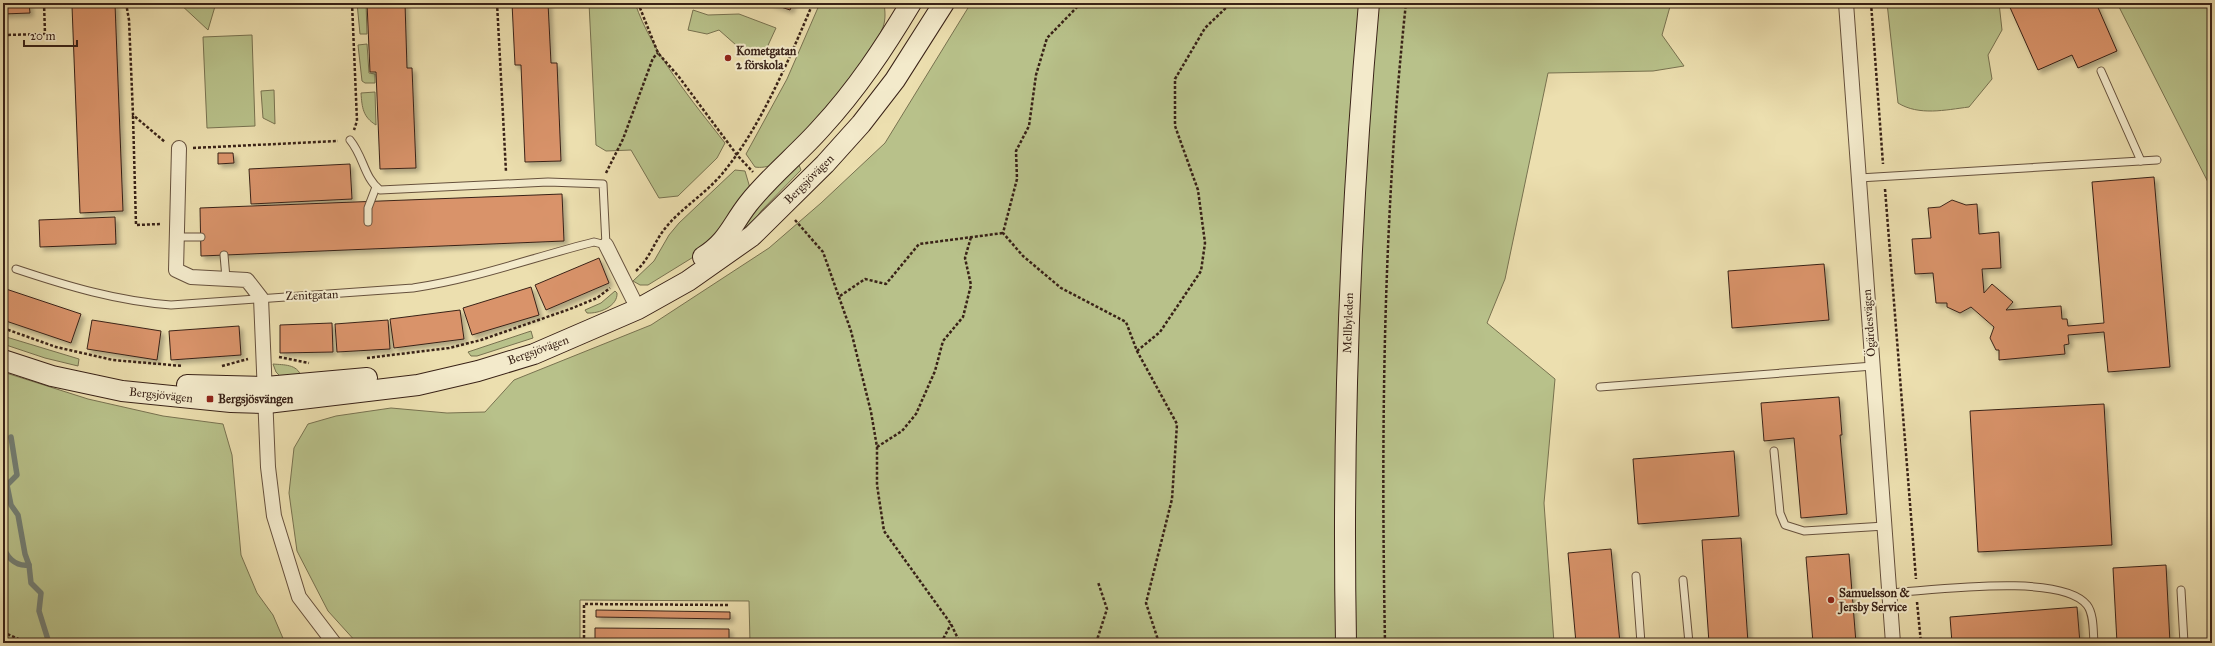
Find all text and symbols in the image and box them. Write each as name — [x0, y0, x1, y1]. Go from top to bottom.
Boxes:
scale bar — [24, 22, 77, 48]
text: 20 m — [30, 29, 56, 43]
place label: Kometgatan 2 förskola — [736, 44, 797, 72]
marker: Kometgatan 2 förskola — [723, 53, 733, 63]
street label: Bergsjövägen — [781, 151, 838, 207]
street label: Zenitgatan — [285, 287, 339, 304]
street label: Ögärdesvägen — [1859, 288, 1879, 357]
street label: Mellbyleden — [1340, 292, 1356, 354]
street label: Bergsjövägen — [505, 332, 571, 369]
street label: Bergsjövägen — [128, 385, 194, 406]
place label: Bergsjösvängen — [218, 392, 294, 407]
marker: Bergsjösvängen — [205, 394, 215, 404]
place label: Samuelsson & Jersby Service — [1837, 586, 1910, 615]
marker: Samuelsson & Jersby Service — [1826, 595, 1836, 605]

